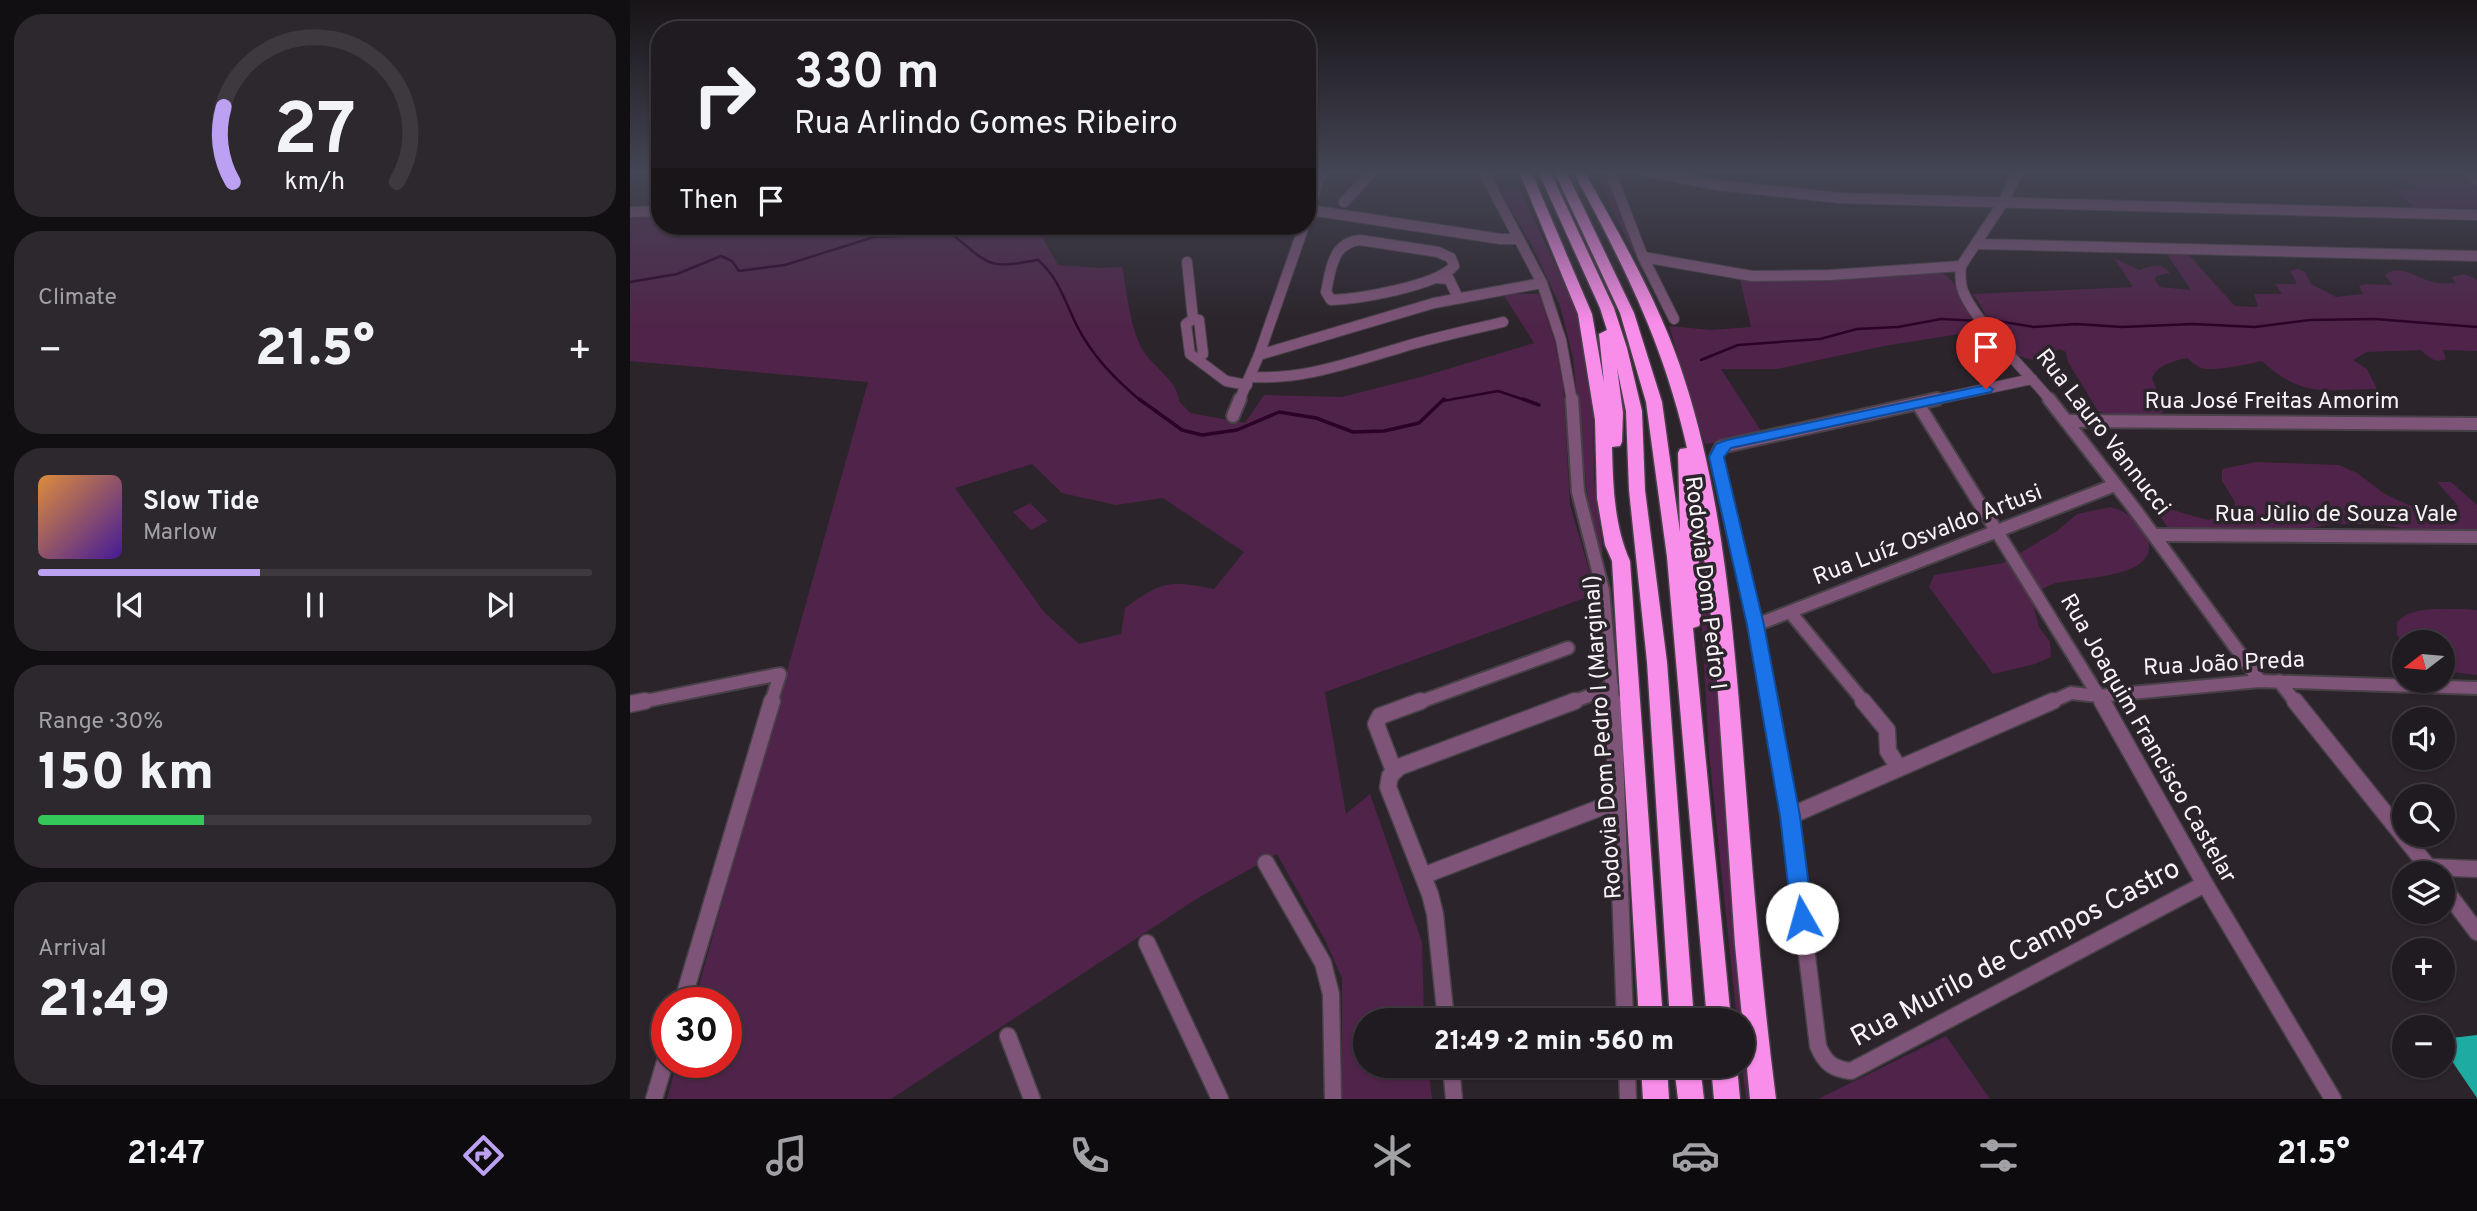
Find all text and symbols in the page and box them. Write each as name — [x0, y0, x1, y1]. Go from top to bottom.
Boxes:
text: 330 m — [794, 44, 939, 106]
icon: right — [679, 49, 770, 140]
text: 27 — [274, 88, 356, 180]
text: Rua Arlindo Gomes Ribeiro — [794, 105, 1178, 145]
text: km/h — [285, 166, 345, 198]
icon: arrive — [752, 182, 790, 220]
text: Then — [679, 185, 738, 218]
text: Climate — [38, 284, 117, 313]
pin — [1956, 317, 2016, 389]
text: 21.5° — [255, 318, 375, 384]
text: − — [38, 328, 63, 377]
text: + — [567, 328, 592, 377]
icon: arrive — [1967, 328, 2005, 366]
street label: Rua Lauro Vannucci — [2028, 344, 2176, 522]
street label: Rua José Freitas Amorim — [2145, 388, 2400, 417]
street label: Rodovia Dom Pedro I — [1676, 474, 1732, 692]
street label: Rua Luíz Osvaldo Artusi — [1809, 479, 2047, 593]
text: Slow Tide — [143, 486, 260, 519]
street label: Rua Jùlio de Souza Vale — [2214, 501, 2458, 530]
text: Marlow — [143, 519, 217, 548]
street label: Rodovia Dom Pedro I (Marginal) — [1578, 574, 1630, 900]
icon: previous — [111, 586, 149, 624]
icon: pause — [296, 586, 334, 624]
icon: next — [481, 586, 519, 624]
street label: Rua Joaquim Francisco Castelar — [2052, 589, 2242, 889]
north arrow — [2392, 630, 2455, 693]
map controls — [2392, 630, 2455, 1078]
street label: Rua João Preda — [2142, 646, 2306, 684]
button: sound — [2392, 707, 2455, 770]
text: Range · 30% — [38, 708, 163, 737]
text: 150 km — [38, 742, 214, 808]
button: search — [2392, 784, 2455, 847]
street label: Rua Murilo de Campos Castro — [1845, 852, 2187, 1056]
button: layers — [2392, 861, 2455, 924]
position arrow — [1765, 881, 1839, 955]
text: Arrival — [38, 935, 107, 964]
button: + — [2392, 938, 2455, 1001]
text: 21:49 — [38, 969, 170, 1035]
speed limit sign: 30 — [651, 987, 742, 1078]
button: − — [2392, 1015, 2455, 1078]
text: 21:49 · 2 min · 560 m — [1434, 1026, 1674, 1059]
icon: directions — [459, 1131, 508, 1180]
icon: music — [762, 1131, 811, 1180]
icon: phone — [1065, 1131, 1114, 1180]
icon: climate — [1368, 1131, 1417, 1180]
icon: car — [1671, 1131, 1720, 1180]
icon: filters — [1974, 1131, 2023, 1180]
text: 21:47 — [127, 1135, 205, 1175]
text: 21.5° — [2277, 1135, 2350, 1175]

